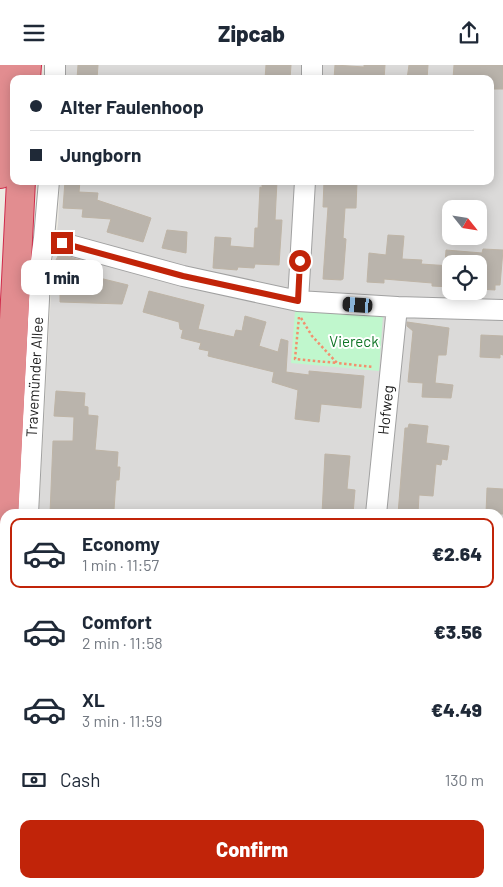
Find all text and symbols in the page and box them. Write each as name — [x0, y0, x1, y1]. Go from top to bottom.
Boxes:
icon: menu — [20, 19, 48, 47]
icon: share — [455, 19, 483, 47]
text: Zipcab — [218, 20, 285, 46]
text: Alter Faulenhoop — [60, 95, 204, 118]
text: Jungborn — [60, 143, 141, 166]
north arrow — [442, 200, 488, 245]
map controls — [442, 200, 487, 300]
route end — [51, 232, 73, 254]
route start — [289, 250, 311, 272]
button: locate — [442, 255, 487, 300]
callout: 1 min — [21, 261, 103, 295]
text: 1 min — [44, 268, 80, 287]
car — [342, 296, 373, 314]
street label: Travemünder Allee — [22, 316, 46, 438]
park label: Viereck — [329, 332, 379, 350]
street label: Hofweg — [373, 384, 397, 436]
icon: car — [22, 531, 67, 576]
text: Economy — [82, 532, 160, 555]
text: €2.64 — [432, 542, 482, 565]
text: 1 min · 11:57 — [82, 555, 159, 574]
icon: car — [22, 609, 67, 654]
text: Comfort — [82, 610, 152, 633]
text: €3.56 — [434, 620, 482, 643]
text: 2 min · 11:58 — [82, 633, 163, 652]
icon: car — [22, 687, 67, 732]
text: XL — [82, 688, 105, 711]
text: €4.49 — [431, 698, 482, 721]
text: 3 min · 11:59 — [82, 711, 162, 730]
icon: cash — [20, 766, 48, 794]
text: Cash — [60, 768, 101, 791]
text: 130 m — [445, 770, 484, 789]
button: Confirm — [20, 820, 484, 878]

